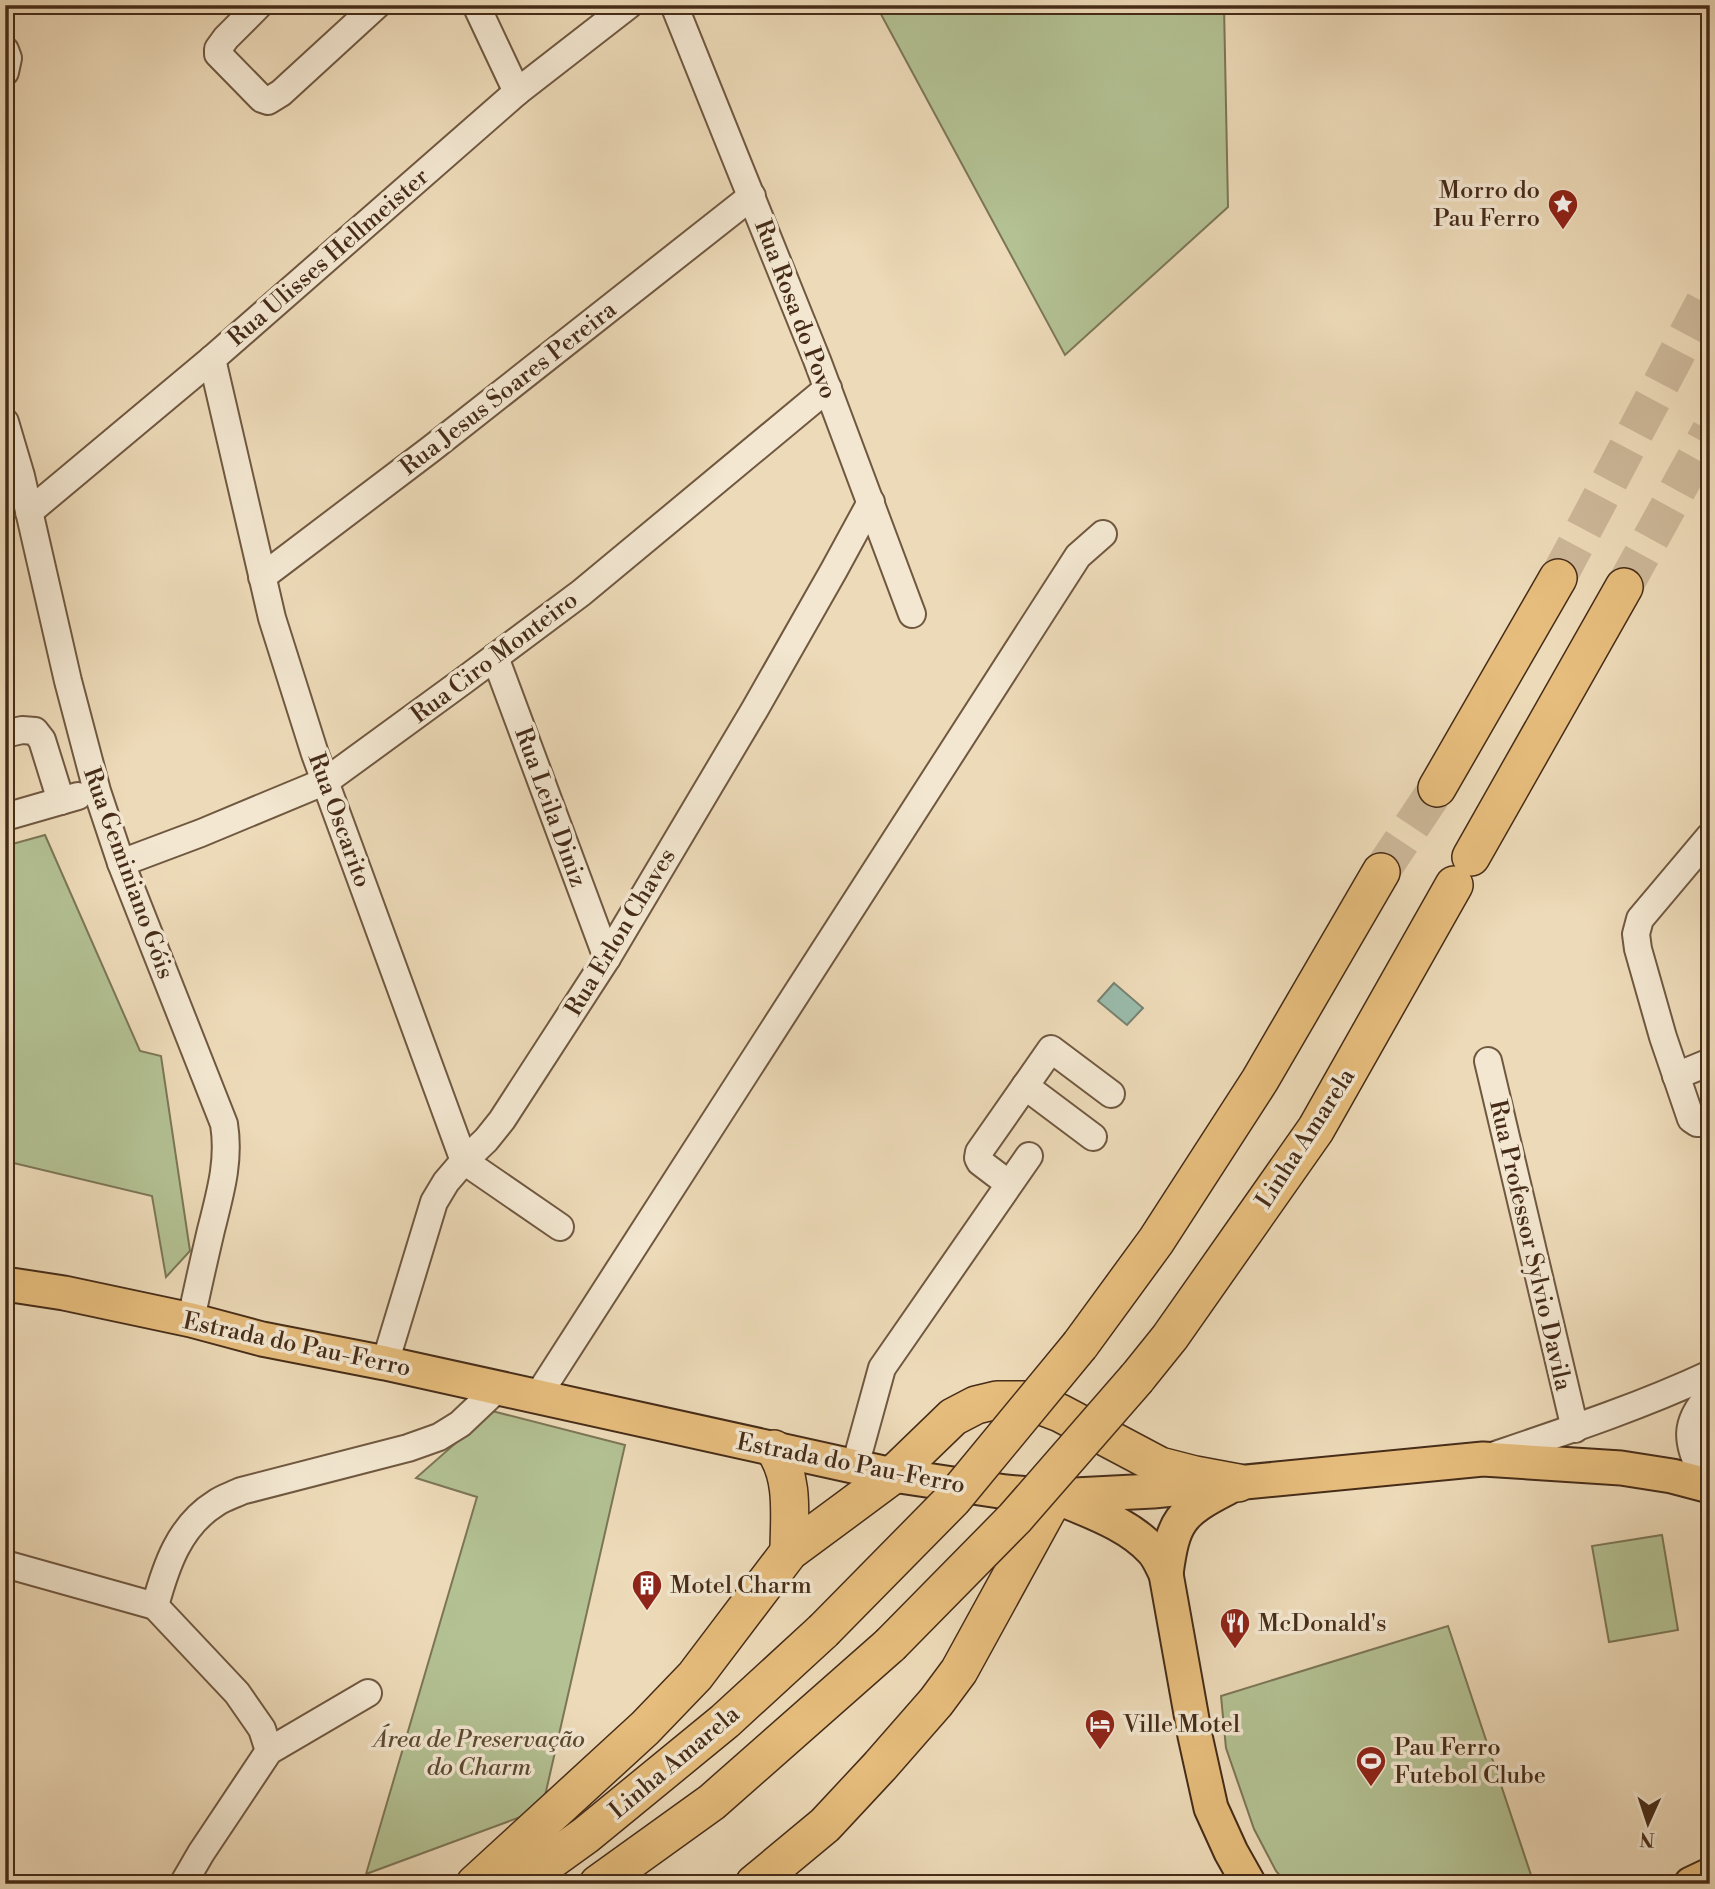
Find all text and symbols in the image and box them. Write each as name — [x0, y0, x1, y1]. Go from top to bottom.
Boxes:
street label: Rua Ulisses Hellmeister — [222, 162, 435, 353]
place label: Morro do Pau Ferro — [1433, 176, 1540, 234]
place icon: Morro do Pau Ferro — [1546, 187, 1580, 231]
street label: Rua Rosa do Povo — [747, 215, 843, 403]
street label: Rua Jesus Soares Pereira — [395, 295, 623, 483]
street label: Rua Ciro Monteiro — [405, 585, 584, 730]
street label: Rua Leila Diniz — [507, 723, 593, 891]
street label: Rua Oscarito — [301, 749, 377, 892]
street label: Rua Geminiano Góis — [76, 764, 180, 983]
street label: Rua Erlon Chaves — [559, 843, 683, 1022]
street label: Linha Amarela — [1250, 1062, 1363, 1214]
street label: Rua Professor Sylvio Davila — [1482, 1097, 1578, 1394]
street label: Estrada do Pau-Ferro — [180, 1306, 413, 1384]
street label: Estrada do Pau-Ferro — [734, 1427, 968, 1501]
building icon: Motel Charm — [630, 1568, 664, 1612]
place label: Motel Charm — [670, 1571, 812, 1601]
restaurant icon: McDonald's — [1218, 1606, 1252, 1650]
place label: McDonald's — [1258, 1609, 1387, 1639]
street label: Linha Amarela — [603, 1699, 746, 1826]
hotel icon: Ville Motel — [1083, 1707, 1117, 1751]
place label: Ville Motel — [1122, 1710, 1240, 1740]
park label: Área de Preservação do Charm — [370, 1723, 585, 1783]
place label: Pau Ferro Futebol Clube — [1394, 1733, 1546, 1791]
sports icon: Pau Ferro Futebol Clube — [1354, 1744, 1388, 1788]
north arrow — [1614, 1787, 1684, 1857]
text: N — [1639, 1827, 1655, 1851]

